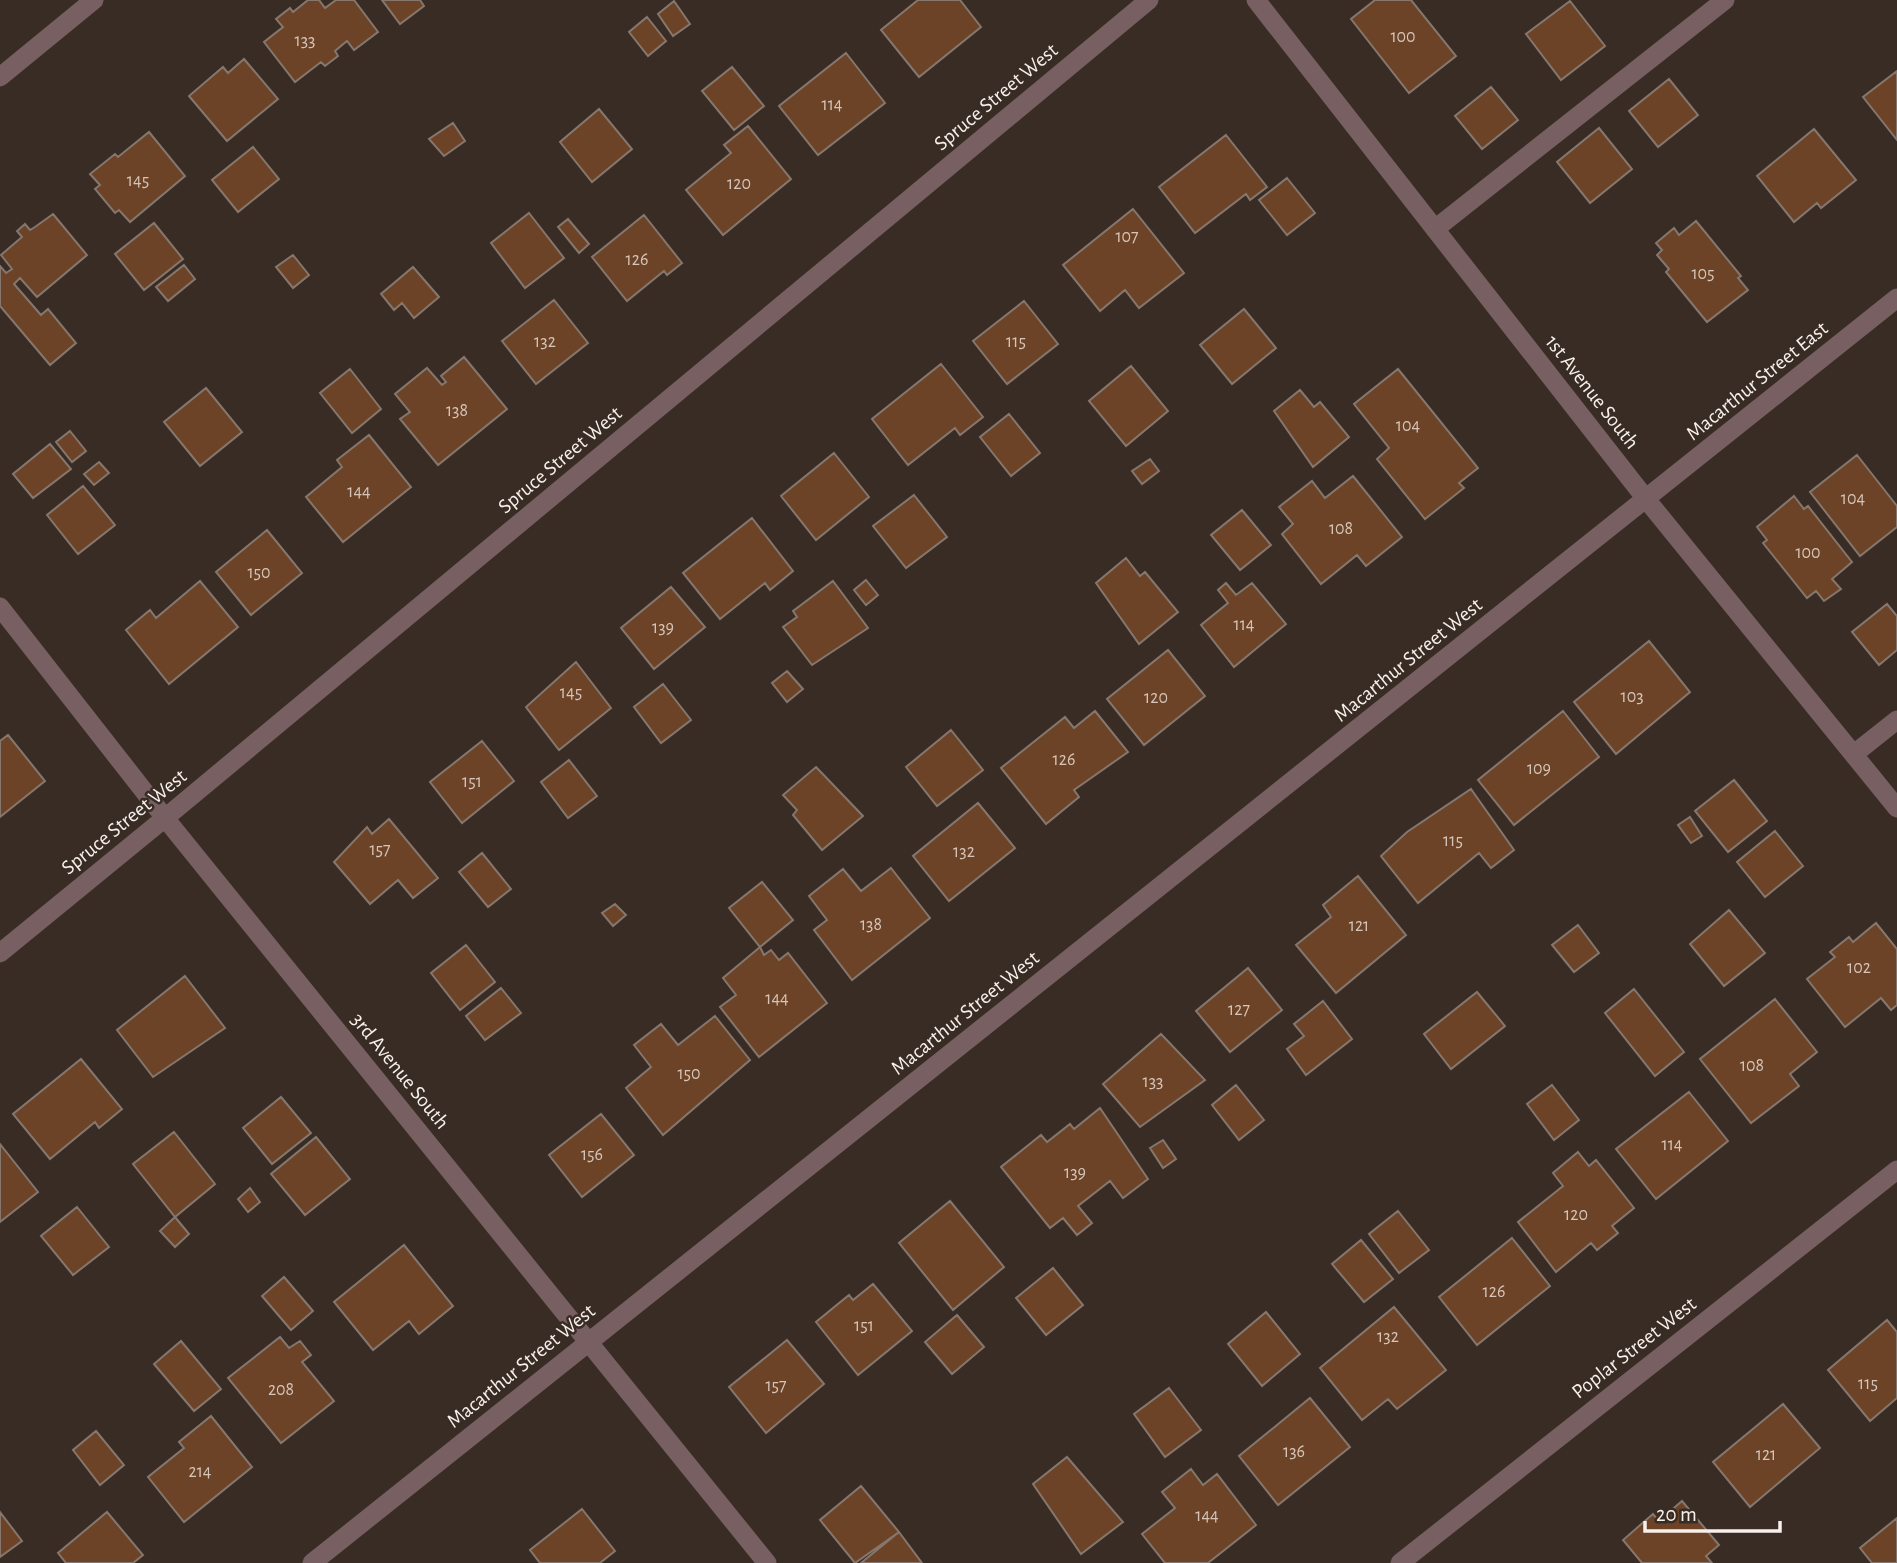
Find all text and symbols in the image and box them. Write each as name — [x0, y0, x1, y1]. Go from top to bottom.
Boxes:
house number: 100 — [1390, 28, 1416, 46]
house number: 133 — [294, 32, 316, 50]
street label: Spruce Street West — [930, 39, 1062, 155]
house number: 114 — [821, 96, 843, 114]
house number: 145 — [127, 172, 149, 190]
house number: 120 — [727, 175, 751, 193]
house number: 107 — [1115, 228, 1139, 246]
house number: 126 — [626, 251, 648, 269]
house number: 105 — [1691, 265, 1715, 283]
street label: Macarthur Street East — [1682, 317, 1832, 444]
street label: 1st Avenue South — [1541, 331, 1643, 453]
house number: 132 — [534, 333, 556, 351]
house number: 115 — [1006, 333, 1026, 351]
house number: 138 — [446, 402, 468, 420]
street label: Spruce Street West — [494, 402, 626, 518]
house number: 104 — [1396, 417, 1421, 435]
house number: 144 — [347, 483, 371, 501]
house number: 104 — [1841, 490, 1866, 508]
house number: 108 — [1329, 520, 1353, 538]
house number: 100 — [1795, 544, 1821, 562]
house number: 150 — [247, 564, 271, 582]
street label: Macarthur Street West — [1330, 594, 1486, 726]
house number: 114 — [1233, 616, 1255, 634]
house number: 139 — [652, 619, 674, 637]
house number: 145 — [560, 684, 582, 702]
house number: 103 — [1620, 688, 1644, 706]
house number: 120 — [1144, 689, 1168, 707]
house number: 126 — [1053, 751, 1075, 769]
house number: 109 — [1527, 760, 1551, 778]
street label: Spruce Street West — [58, 765, 191, 879]
house number: 151 — [462, 773, 482, 791]
house number: 115 — [1443, 832, 1463, 850]
house number: 157 — [369, 841, 391, 859]
house number: 132 — [953, 843, 975, 861]
house number: 138 — [860, 916, 882, 934]
house number: 121 — [1349, 917, 1369, 935]
street label: Macarthur Street West — [887, 947, 1043, 1079]
house number: 102 — [1847, 959, 1871, 977]
house number: 144 — [765, 990, 789, 1008]
house number: 127 — [1228, 1001, 1250, 1019]
street label: 3rd Avenue South — [347, 1009, 453, 1133]
house number: 108 — [1740, 1057, 1764, 1075]
house number: 150 — [677, 1065, 701, 1083]
house number: 133 — [1142, 1073, 1164, 1091]
house number: 114 — [1661, 1136, 1683, 1154]
house number: 156 — [581, 1146, 603, 1164]
house number: 139 — [1064, 1164, 1086, 1182]
house number: 120 — [1564, 1206, 1588, 1224]
house number: 126 — [1483, 1283, 1505, 1301]
street label: Poplar Street West — [1568, 1293, 1700, 1403]
street label: Macarthur Street West — [443, 1300, 599, 1432]
house number: 151 — [854, 1317, 874, 1335]
house number: 132 — [1377, 1328, 1399, 1346]
house number: 115 — [1858, 1375, 1878, 1393]
house number: 157 — [765, 1377, 787, 1395]
house number: 208 — [268, 1381, 294, 1399]
house number: 136 — [1283, 1443, 1305, 1461]
house number: 121 — [1756, 1446, 1776, 1464]
house number: 214 — [188, 1463, 212, 1481]
scale bar — [1645, 1490, 1780, 1534]
text: 20 m — [1656, 1504, 1697, 1525]
house number: 144 — [1195, 1507, 1219, 1525]

